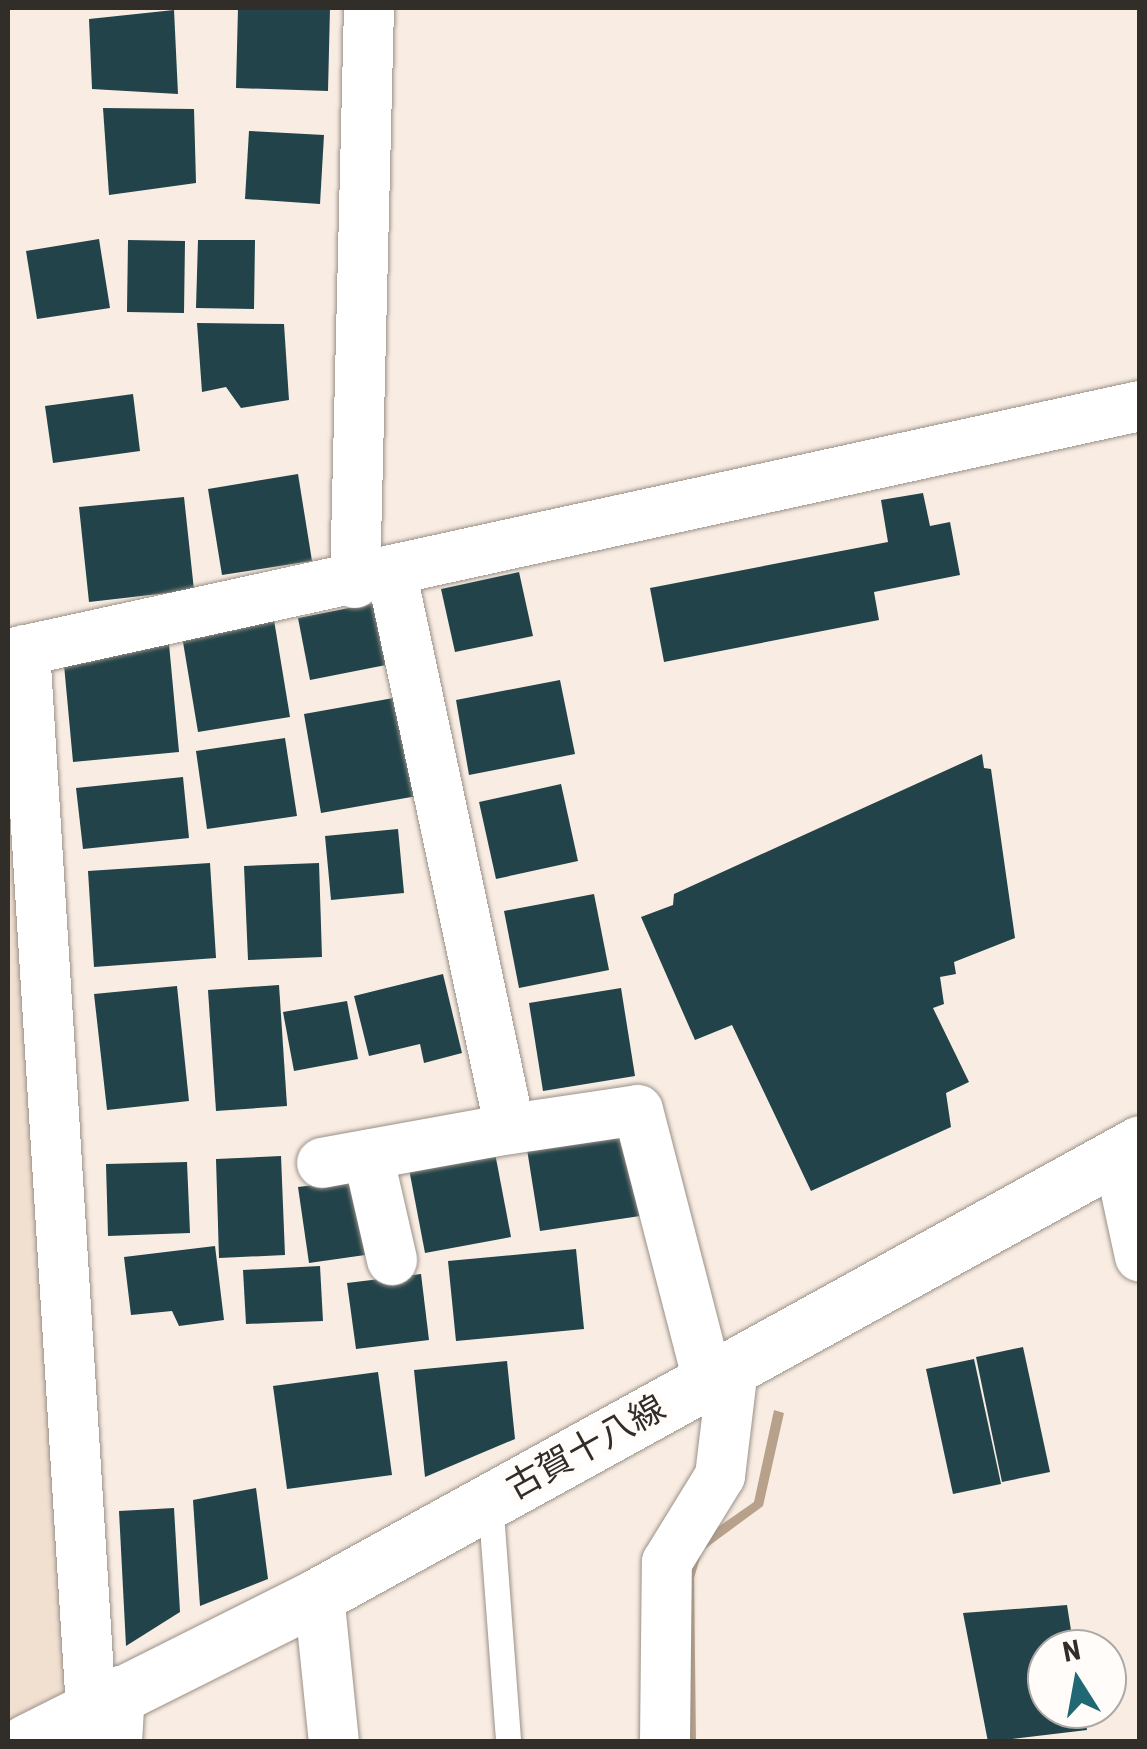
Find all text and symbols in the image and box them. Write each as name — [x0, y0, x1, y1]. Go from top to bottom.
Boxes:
street label: 古賀十八線 — [499, 1387, 673, 1509]
north arrow — [1027, 1629, 1127, 1729]
text: N — [1060, 1633, 1083, 1669]

